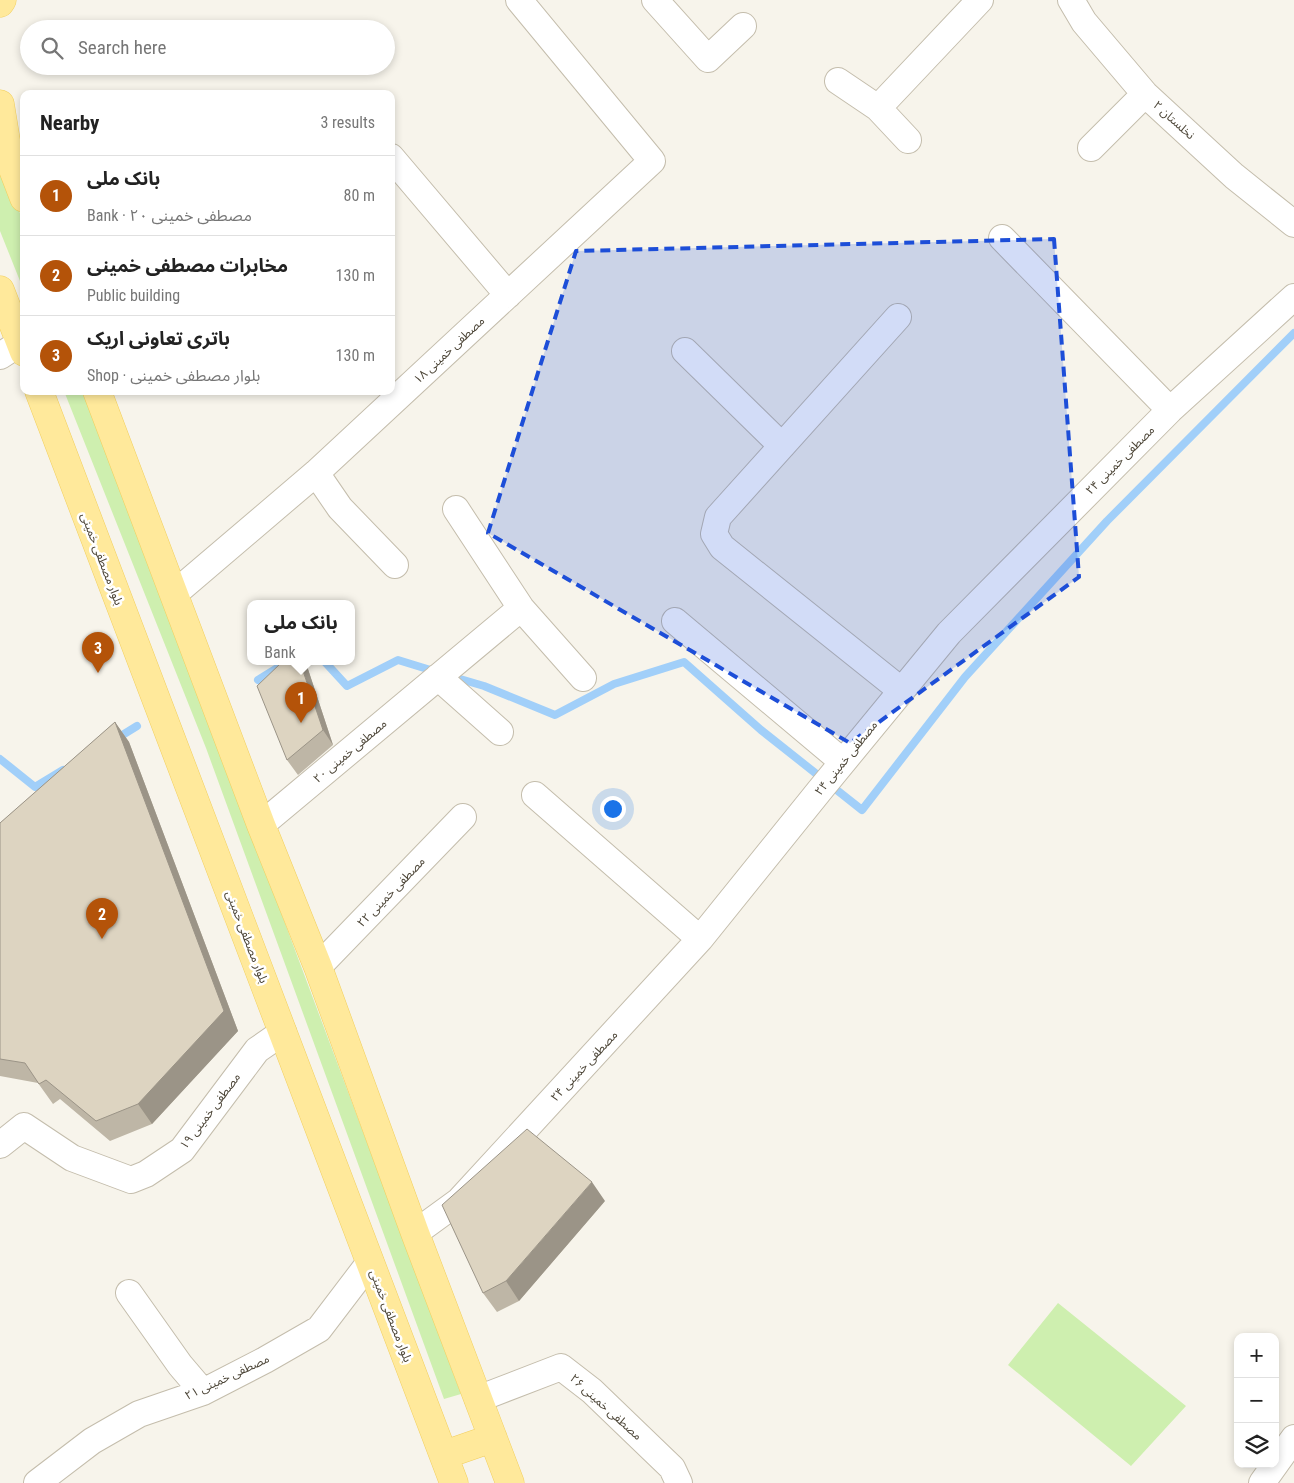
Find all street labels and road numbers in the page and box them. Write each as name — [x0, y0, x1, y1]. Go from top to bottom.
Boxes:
street label: نخلستان ۲ — [1151, 98, 1197, 142]
street label: مصطفی خمینی ۱۸ — [411, 314, 487, 386]
street label: مصطفی خمینی ۲۴ — [1083, 423, 1157, 497]
street label: بلوار مصطفی خمینی — [78, 511, 126, 607]
street label: مصطفی خمینی ۲۰ — [310, 716, 390, 786]
street label: مصطفی خمینی ۲۴ — [812, 718, 880, 798]
street label: مصطفی خمینی ۲۲ — [354, 854, 428, 930]
street label: بلوار مصطفی خمینی — [223, 889, 271, 985]
street label: مصطفی خمینی ۲۴ — [548, 1028, 620, 1104]
street label: مصطفی خمینی ۱۹ — [177, 1070, 243, 1152]
street label: بلوار مصطفی خمینی — [367, 1268, 415, 1364]
street label: مصطفی خمینی ۲۱ — [183, 1351, 272, 1403]
street label: مصطفی خمینی ۲۶ — [567, 1371, 645, 1443]

